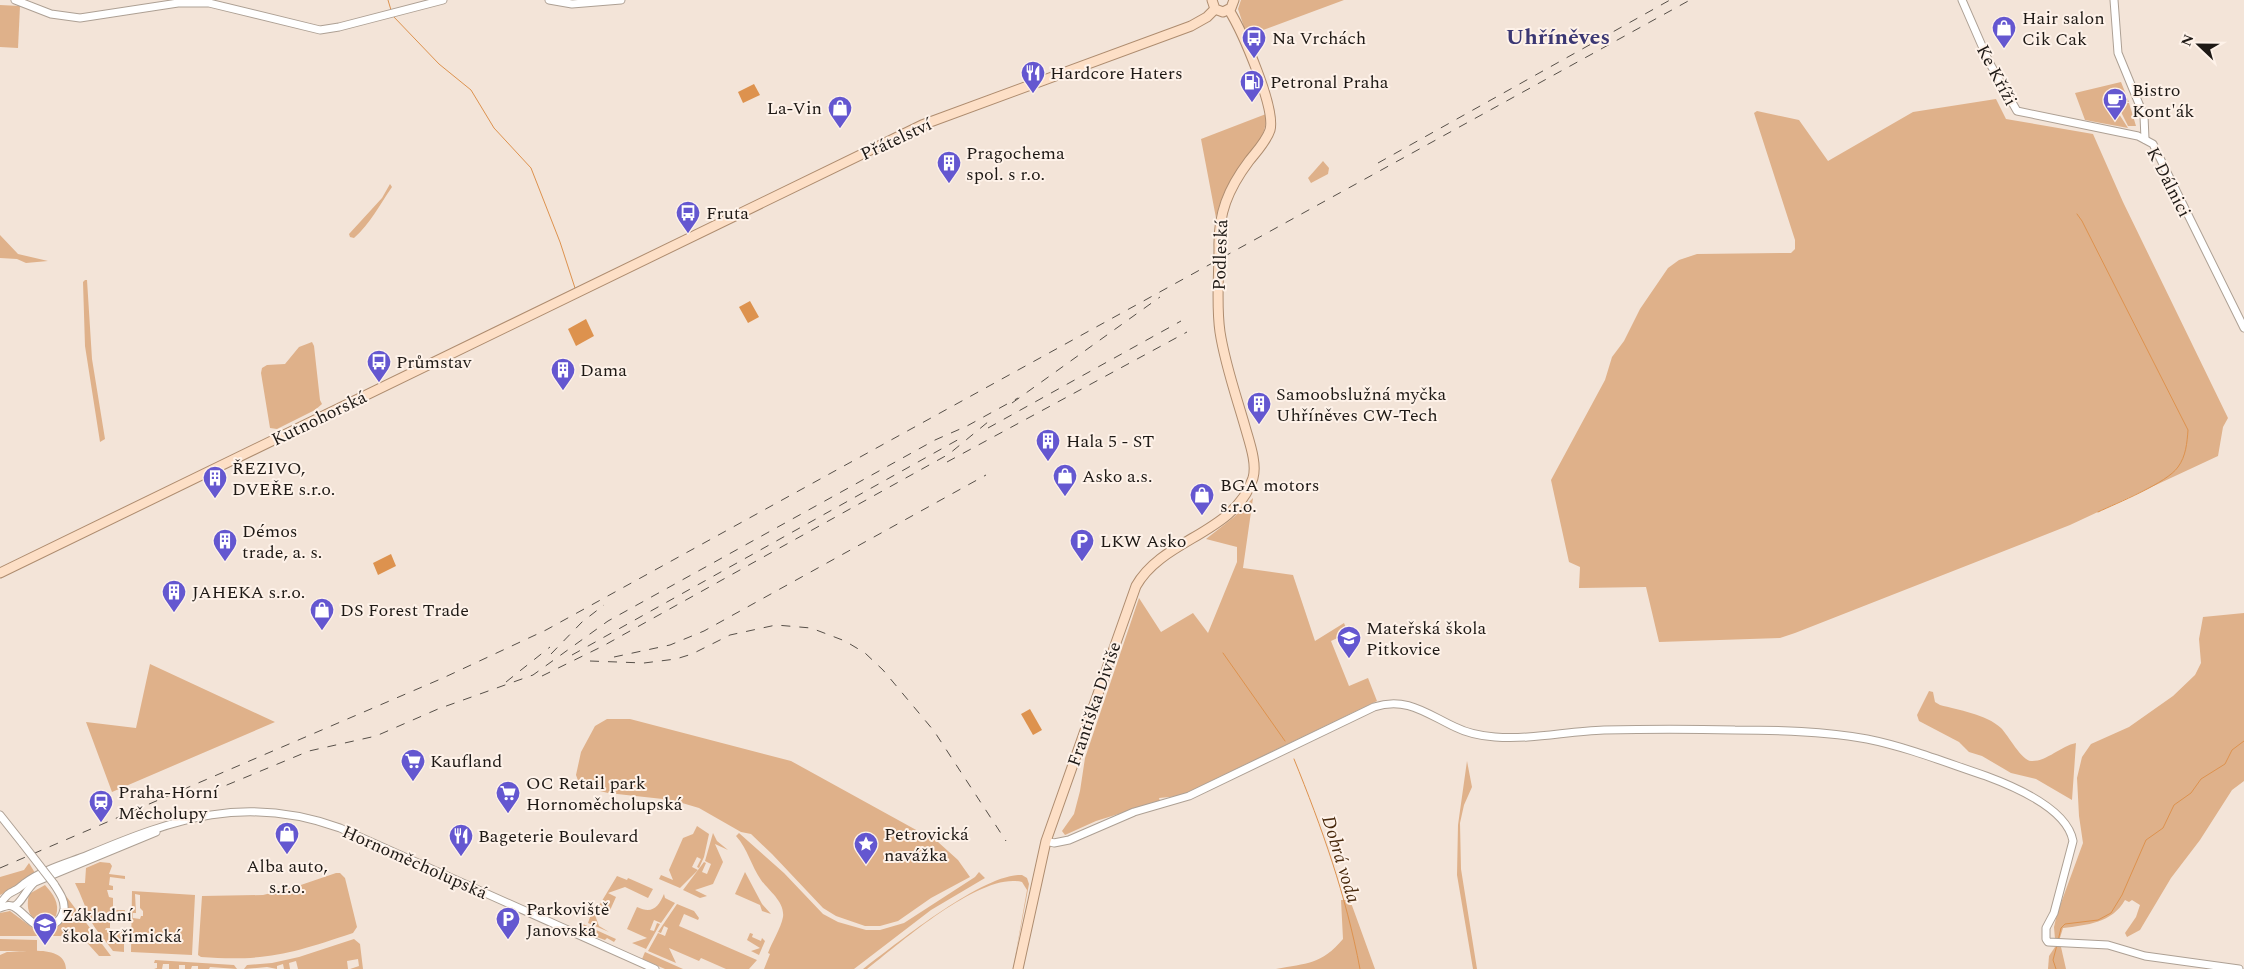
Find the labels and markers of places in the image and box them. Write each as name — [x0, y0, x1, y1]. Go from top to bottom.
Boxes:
place label: Hair salon Cik Cak — [2022, 5, 2105, 53]
shop icon: Hair salon Cik Cak — [1991, 15, 2017, 49]
bus stop icon: Na Vrchách — [1241, 25, 1267, 59]
place label: Na Vrchách — [1272, 25, 1366, 52]
restaurant icon: Hardcore Haters — [1020, 60, 1046, 94]
place label: Hardcore Haters — [1050, 60, 1183, 87]
fuel station icon: Petronal Praha — [1239, 69, 1265, 103]
place label: Petronal Praha — [1270, 69, 1389, 96]
place label: Bistro Kont'ák — [2132, 77, 2194, 125]
cafe icon: Bistro Kont'ák — [2102, 87, 2128, 121]
place label: La-Vin — [767, 95, 822, 122]
shop icon: La-Vin — [827, 95, 853, 129]
place label: Pragochema spol. s r.o. — [966, 140, 1065, 188]
building icon: Pragochema spol. s r.o. — [936, 150, 962, 184]
bus stop icon: Fruta — [675, 200, 701, 234]
place label: Fruta — [706, 200, 749, 227]
bus stop icon: Průmstav — [366, 349, 392, 383]
place label: Průmstav — [396, 349, 473, 376]
building icon: Dama — [550, 357, 576, 391]
place label: Dama — [580, 357, 627, 384]
place label: Samoobslužná myčka Uhříněves CW-Tech — [1276, 381, 1447, 429]
building icon: Samoobslužná myčka Uhříněves CW-Tech — [1246, 391, 1272, 425]
building icon: Hala 5 - ST — [1035, 428, 1061, 462]
place label: Hala 5 - ST — [1066, 428, 1154, 455]
place label: ŘEZIVO, DVEŘE s.r.o. — [232, 455, 335, 503]
shop icon: Asko a.s. — [1052, 463, 1078, 497]
place label: Asko a.s. — [1082, 463, 1152, 490]
building icon: ŘEZIVO, DVEŘE s.r.o. — [202, 465, 228, 499]
place label: BGA motors s.r.o. — [1220, 472, 1320, 520]
shop icon: BGA motors s.r.o. — [1189, 482, 1215, 516]
place label: Démos trade, a. s. — [242, 518, 322, 566]
building icon: Démos trade, a. s. — [212, 528, 238, 562]
parking icon: LKW Asko — [1069, 528, 1095, 562]
place label: LKW Asko — [1100, 528, 1186, 555]
building icon: JAHEKA s.r.o. — [161, 579, 187, 613]
place label: JAHEKA s.r.o. — [192, 579, 305, 606]
shop icon: DS Forest Trade — [309, 597, 335, 631]
place label: DS Forest Trade — [340, 597, 469, 624]
place label: Mateřská škola Pitkovice — [1366, 615, 1487, 663]
school or university icon: Mateřská škola Pitkovice — [1336, 625, 1362, 659]
supermarket icon: Kaufland — [400, 748, 426, 782]
place label: Kaufland — [430, 748, 502, 775]
place label: OC Retail park Hornoměcholupská — [526, 770, 683, 818]
place label: Praha-Horní Měcholupy — [118, 779, 220, 827]
supermarket icon: OC Retail park Hornoměcholupská — [495, 780, 521, 814]
station icon: Praha-Horní Měcholupy — [88, 789, 114, 823]
shop icon: Alba auto, s.r.o. — [274, 821, 300, 855]
place label: Petrovická navážka — [884, 821, 969, 869]
restaurant icon: Bageterie Boulevard — [448, 823, 474, 857]
place label: Bageterie Boulevard — [478, 823, 639, 850]
place icon: Petrovická navážka — [853, 831, 879, 865]
place label: Alba auto, s.r.o. — [246, 853, 328, 901]
place label: Parkoviště Janovská — [526, 896, 609, 944]
place label: Základní škola Křimická — [62, 902, 182, 950]
parking icon: Parkoviště Janovská — [495, 906, 521, 940]
school or university icon: Základní škola Křimická — [32, 912, 58, 946]

